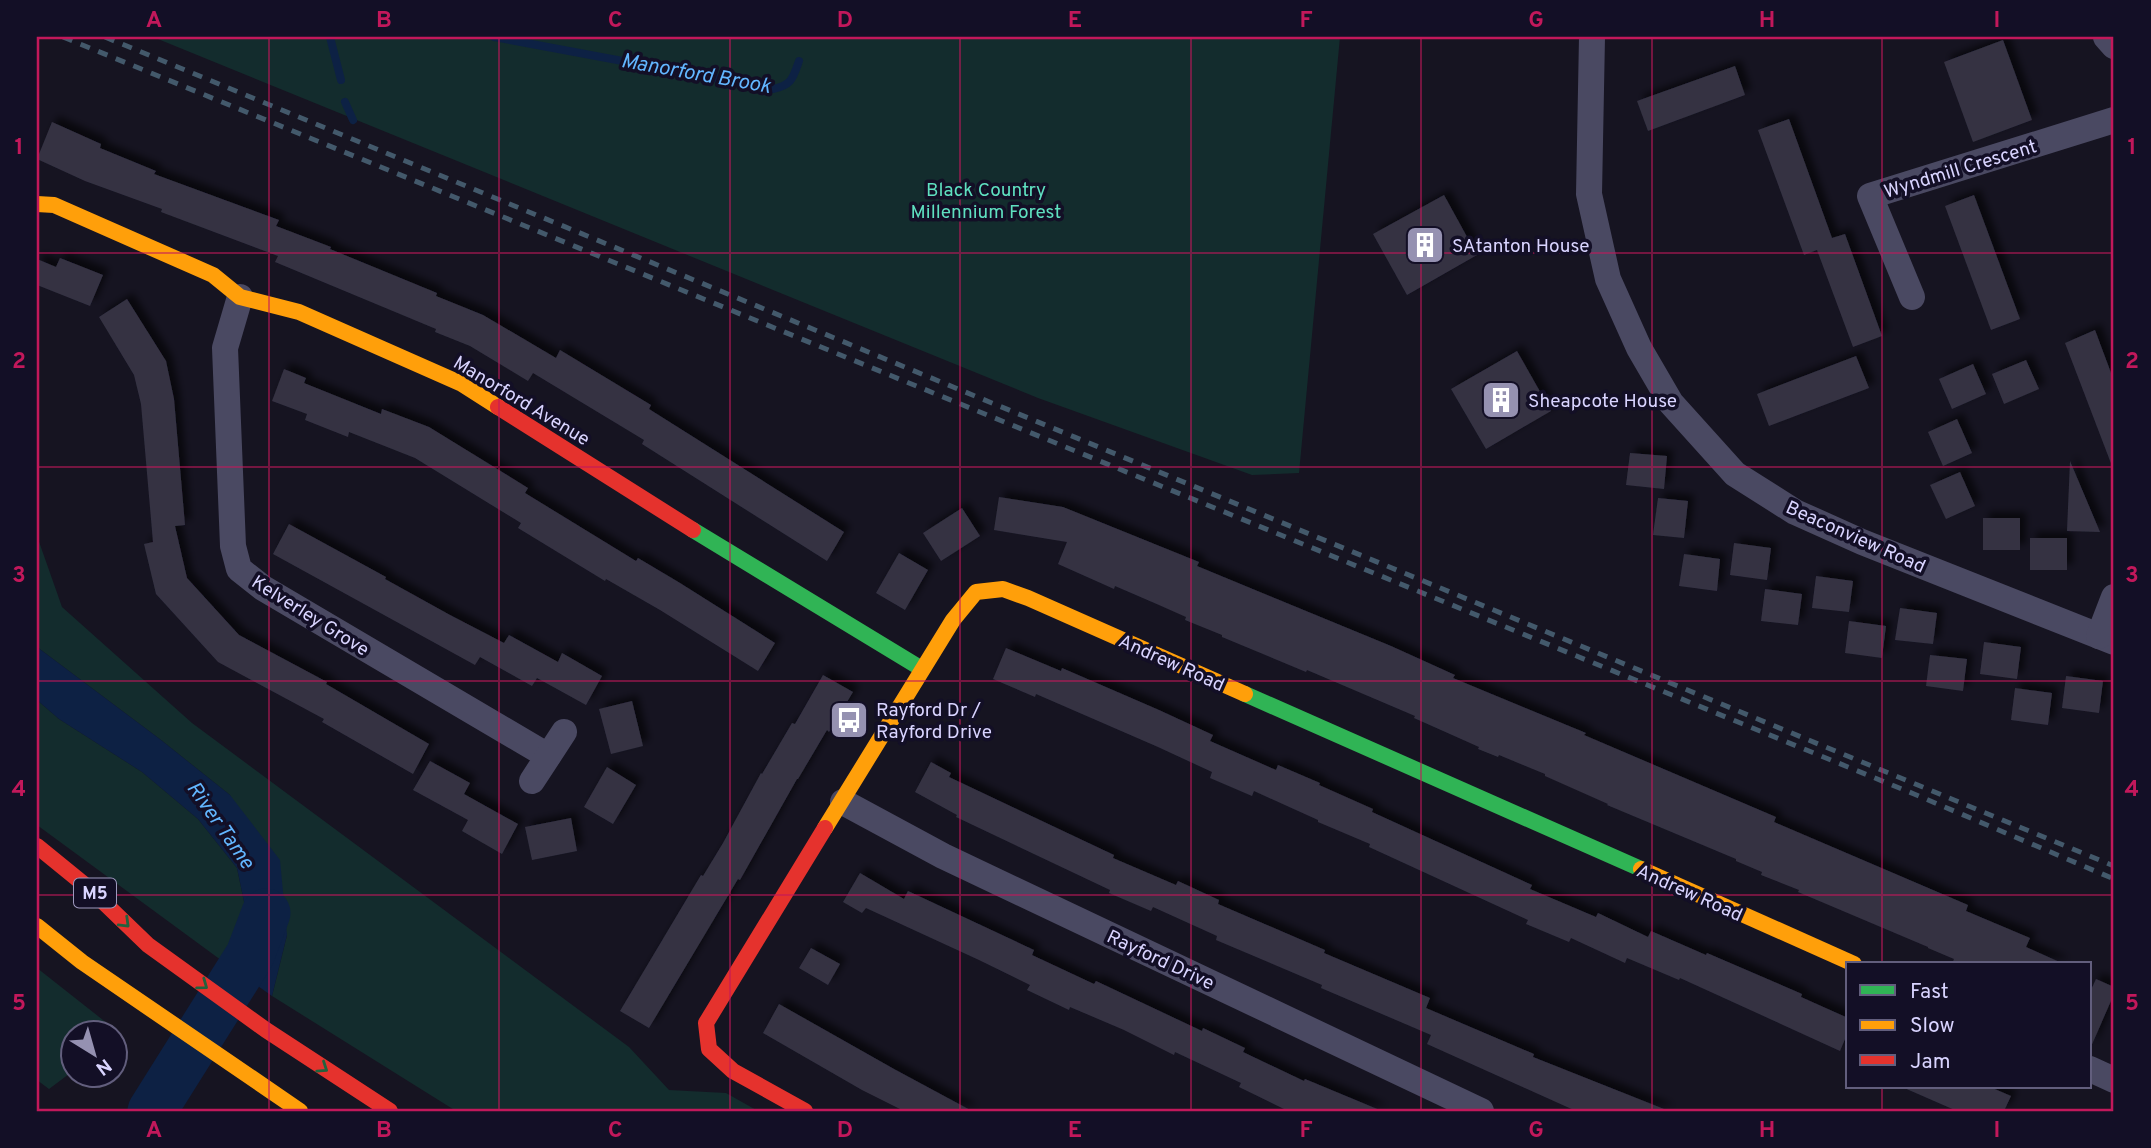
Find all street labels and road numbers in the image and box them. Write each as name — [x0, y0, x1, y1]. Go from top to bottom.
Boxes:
street label: Wyndmill Crescent — [1881, 135, 2040, 205]
street label: Manorford Avenue — [448, 351, 594, 452]
street label: Beaconview Road — [1782, 496, 1929, 579]
street label: Kelverley Grove — [247, 571, 373, 662]
street label: Andrew Road — [1114, 630, 1228, 698]
street label: Andrew Road — [1632, 860, 1746, 928]
road number: M5 — [74, 878, 116, 908]
street label: Rayford Drive — [1103, 925, 1218, 996]

